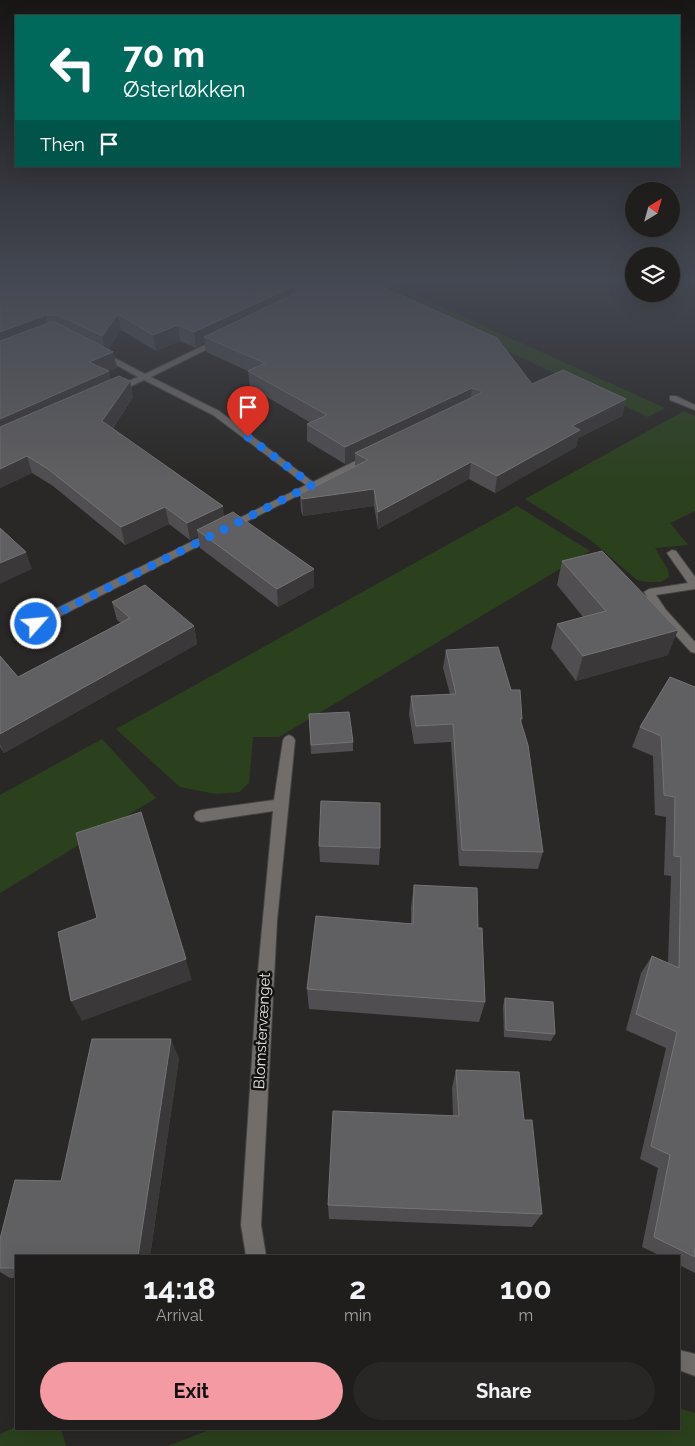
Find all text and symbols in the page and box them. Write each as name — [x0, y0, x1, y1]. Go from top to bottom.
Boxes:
text: 70 m — [123, 34, 205, 75]
icon: left — [40, 35, 105, 100]
text: Østerløkken — [123, 76, 246, 102]
icon: arrive — [95, 130, 123, 158]
text: Then — [40, 133, 85, 155]
north arrow — [625, 182, 680, 238]
map controls — [625, 182, 680, 302]
button: layers — [625, 247, 680, 302]
pin — [227, 386, 269, 437]
icon: arrive — [234, 393, 262, 421]
position arrow — [9, 597, 61, 649]
street label: Blomstervænget — [250, 972, 274, 1090]
text: 14:18 — [143, 1271, 216, 1306]
text: 2 — [349, 1271, 366, 1306]
text: 100 — [500, 1271, 552, 1306]
text: Arrival — [156, 1306, 203, 1325]
text: min — [344, 1306, 372, 1325]
text: m — [518, 1306, 533, 1325]
button: Exit — [40, 1362, 343, 1420]
button: Share — [353, 1362, 655, 1420]

